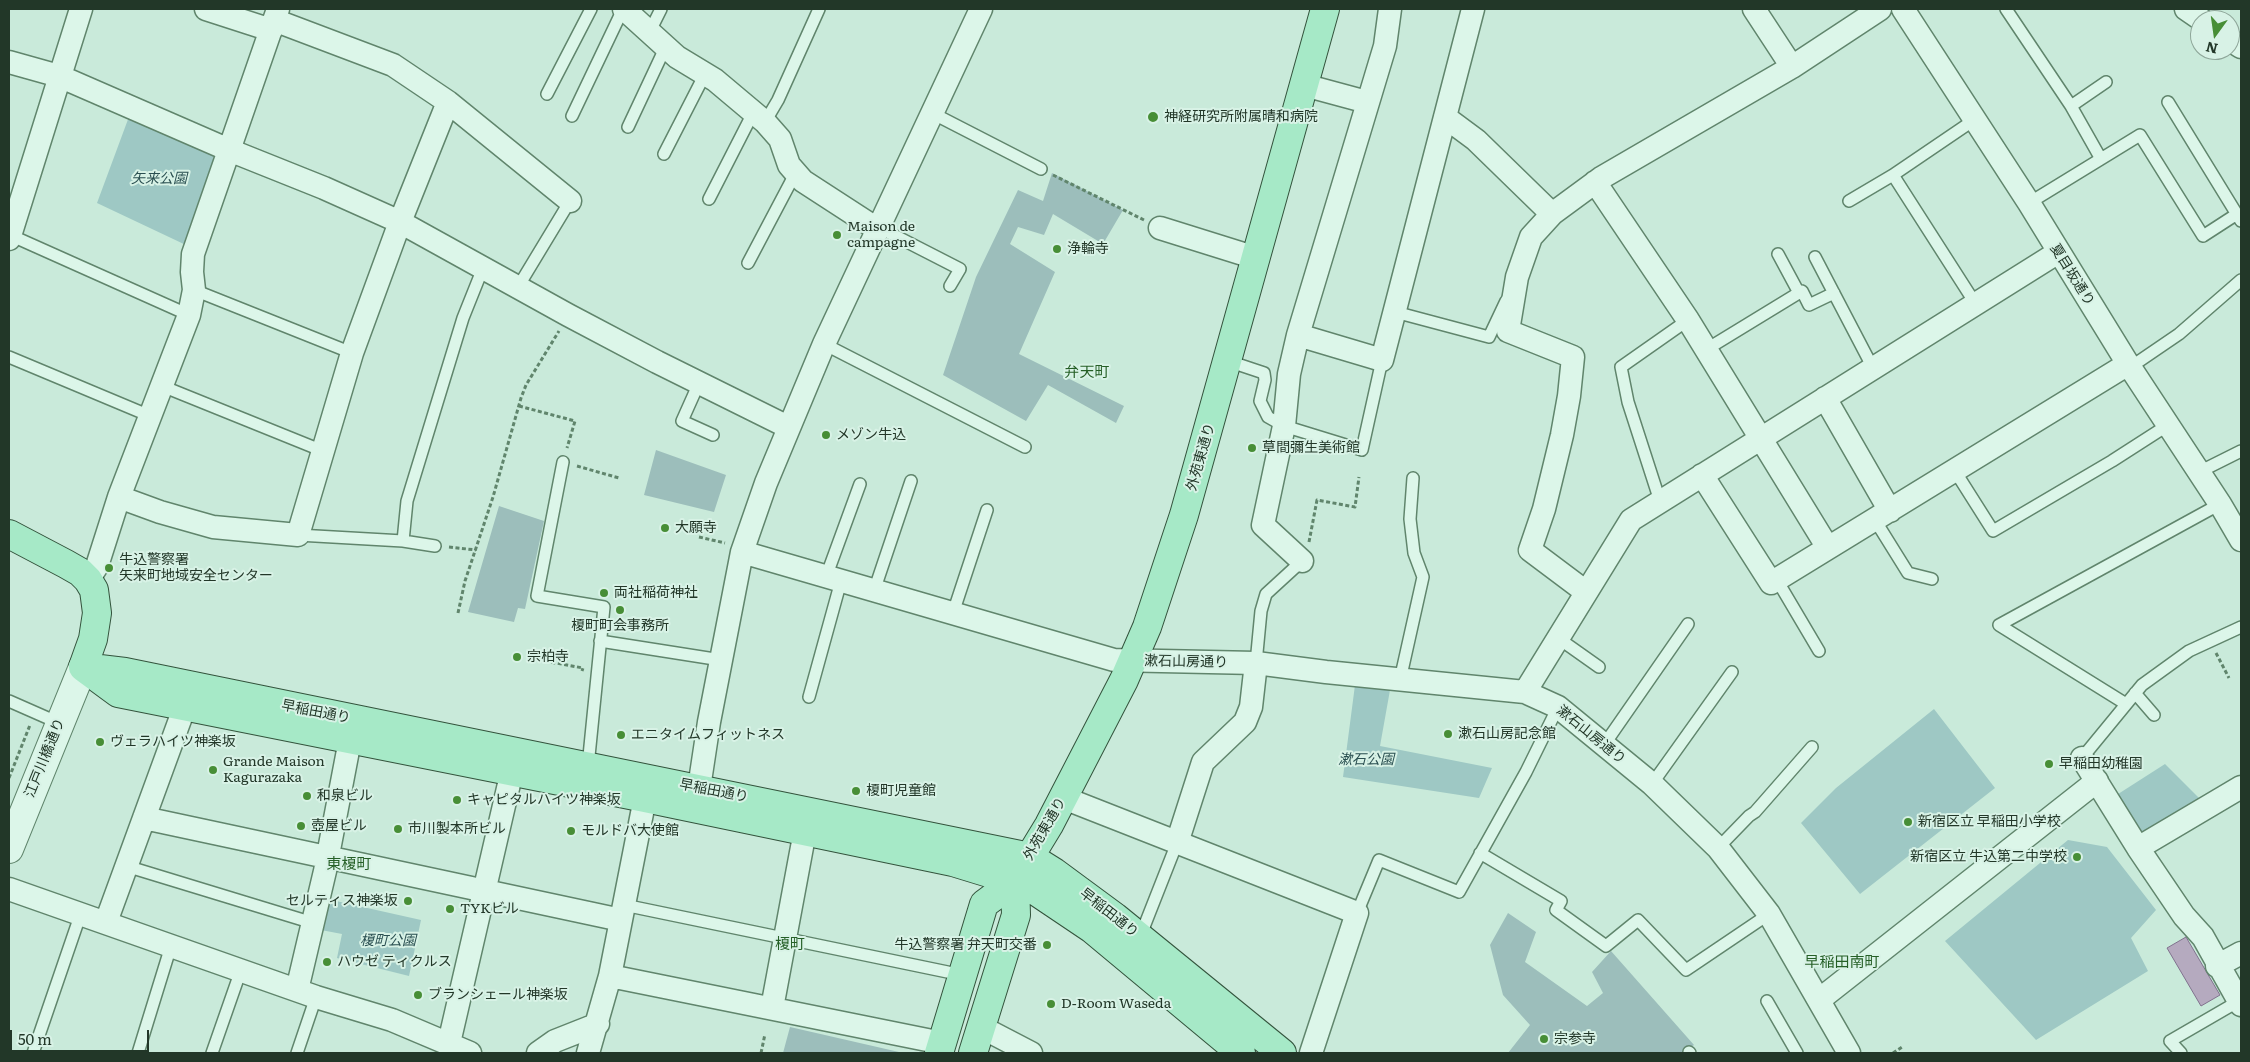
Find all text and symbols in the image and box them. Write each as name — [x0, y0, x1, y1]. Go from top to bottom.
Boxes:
north arrow — [2190, 10, 2240, 60]
text: N — [2203, 37, 2220, 60]
place label: 神経研究所附属晴和病院 — [1164, 109, 1318, 125]
marker: 神経研究所附属晴和病院 — [1146, 110, 1160, 124]
park label: 矢来公園 — [131, 171, 187, 187]
place label: Maison de campagne — [847, 219, 915, 252]
marker: Maison de campagne — [831, 229, 843, 241]
place label: 浄輪寺 — [1067, 241, 1109, 257]
street label: 夏目坂通り — [2046, 241, 2098, 309]
marker: 浄輪寺 — [1051, 243, 1063, 255]
district label: 弁天町 — [1065, 364, 1109, 382]
street label: 外苑東通り — [1183, 421, 1219, 493]
place label: メゾン牛込 — [836, 427, 906, 443]
marker: メゾン牛込 — [820, 429, 832, 441]
place label: 草間彌生美術館 — [1262, 440, 1360, 456]
marker: 草間彌生美術館 — [1246, 442, 1258, 454]
place label: 大願寺 — [675, 520, 717, 536]
marker: 大願寺 — [659, 522, 671, 534]
place label: 牛込警察署 矢来町地域安全センター — [119, 552, 273, 584]
marker: 牛込警察署 矢来町地域安全センター — [103, 562, 115, 574]
place label: 両社稲荷神社 — [614, 585, 698, 601]
marker: 両社稲荷神社 — [598, 587, 610, 599]
marker: 榎町町会事務所 — [614, 604, 626, 616]
place label: 榎町町会事務所 — [571, 618, 669, 634]
place label: 宗柏寺 — [527, 649, 569, 665]
marker: 宗柏寺 — [511, 651, 523, 663]
street label: 漱石山房通り — [1144, 653, 1228, 671]
street label: 早稲田通り — [280, 697, 352, 727]
street label: 漱石山房通り — [1553, 702, 1629, 768]
street label: 江戸川橋通り — [21, 716, 69, 800]
place label: 漱石山房記念館 — [1458, 726, 1556, 742]
place label: エニタイムフィットネス — [631, 727, 785, 743]
marker: 漱石山房記念館 — [1442, 728, 1454, 740]
marker: エニタイムフィットネス — [615, 729, 627, 741]
place label: ヴェラハイツ神楽坂 — [110, 734, 236, 750]
marker: ヴェラハイツ神楽坂 — [94, 736, 106, 748]
park label: 漱石公園 — [1338, 752, 1394, 768]
place label: Grande Maison Kagurazaka — [223, 754, 325, 786]
place label: 早稲田幼稚園 — [2059, 756, 2143, 772]
marker: 早稲田幼稚園 — [2043, 758, 2055, 770]
marker: Grande Maison Kagurazaka — [207, 764, 219, 776]
street label: 早稲田通り — [678, 776, 750, 806]
place label: 榎町児童館 — [866, 783, 936, 799]
marker: 榎町児童館 — [850, 785, 862, 797]
place label: 和泉ビル — [317, 788, 373, 804]
marker: 和泉ビル — [301, 790, 313, 802]
place label: キャピタルハイツ神楽坂 — [467, 792, 621, 808]
marker: キャピタルハイツ神楽坂 — [451, 794, 463, 806]
street label: 外苑東通り — [1020, 794, 1070, 864]
place label: 新宿区立 早稲田小学校 — [1918, 814, 2061, 830]
marker: 新宿区立 早稲田小学校 — [1902, 816, 1914, 828]
place label: 壺屋ビル — [311, 818, 367, 834]
marker: 壺屋ビル — [295, 820, 307, 832]
place label: 市川製本所ビル — [408, 821, 506, 837]
marker: 市川製本所ビル — [392, 823, 404, 835]
place label: モルドバ大使館 — [581, 823, 679, 839]
marker: モルドバ大使館 — [565, 825, 577, 837]
place label: 新宿区立 牛込第二中学校 — [1910, 849, 2067, 865]
marker: 新宿区立 牛込第二中学校 — [2071, 851, 2083, 863]
district label: 東榎町 — [327, 856, 371, 874]
street label: 早稲田通り — [1076, 885, 1142, 941]
place label: セルティス神楽坂 — [286, 893, 398, 909]
marker: セルティス神楽坂 — [402, 895, 414, 907]
place label: TYKビル — [460, 901, 519, 917]
marker: TYKビル — [444, 903, 456, 915]
park label: 榎町公園 — [360, 933, 416, 949]
district label: 榎町 — [775, 936, 805, 954]
place label: 牛込警察署 弁天町交番 — [894, 937, 1037, 953]
marker: 牛込警察署 弁天町交番 — [1041, 939, 1053, 951]
place label: ハウゼ ティクルス — [337, 954, 452, 970]
district label: 早稲田南町 — [1805, 954, 1879, 972]
marker: ハウゼ ティクルス — [321, 956, 333, 968]
place label: ブランシェール神楽坂 — [428, 987, 568, 1003]
marker: ブランシェール神楽坂 — [412, 989, 424, 1001]
place label: D-Room Waseda — [1061, 996, 1171, 1012]
marker: D-Room Waseda — [1045, 998, 1057, 1010]
scale bar — [12, 1020, 151, 1052]
text: 50 m — [18, 1027, 52, 1050]
place label: 宗参寺 — [1554, 1031, 1596, 1047]
marker: 宗参寺 — [1538, 1033, 1550, 1045]

